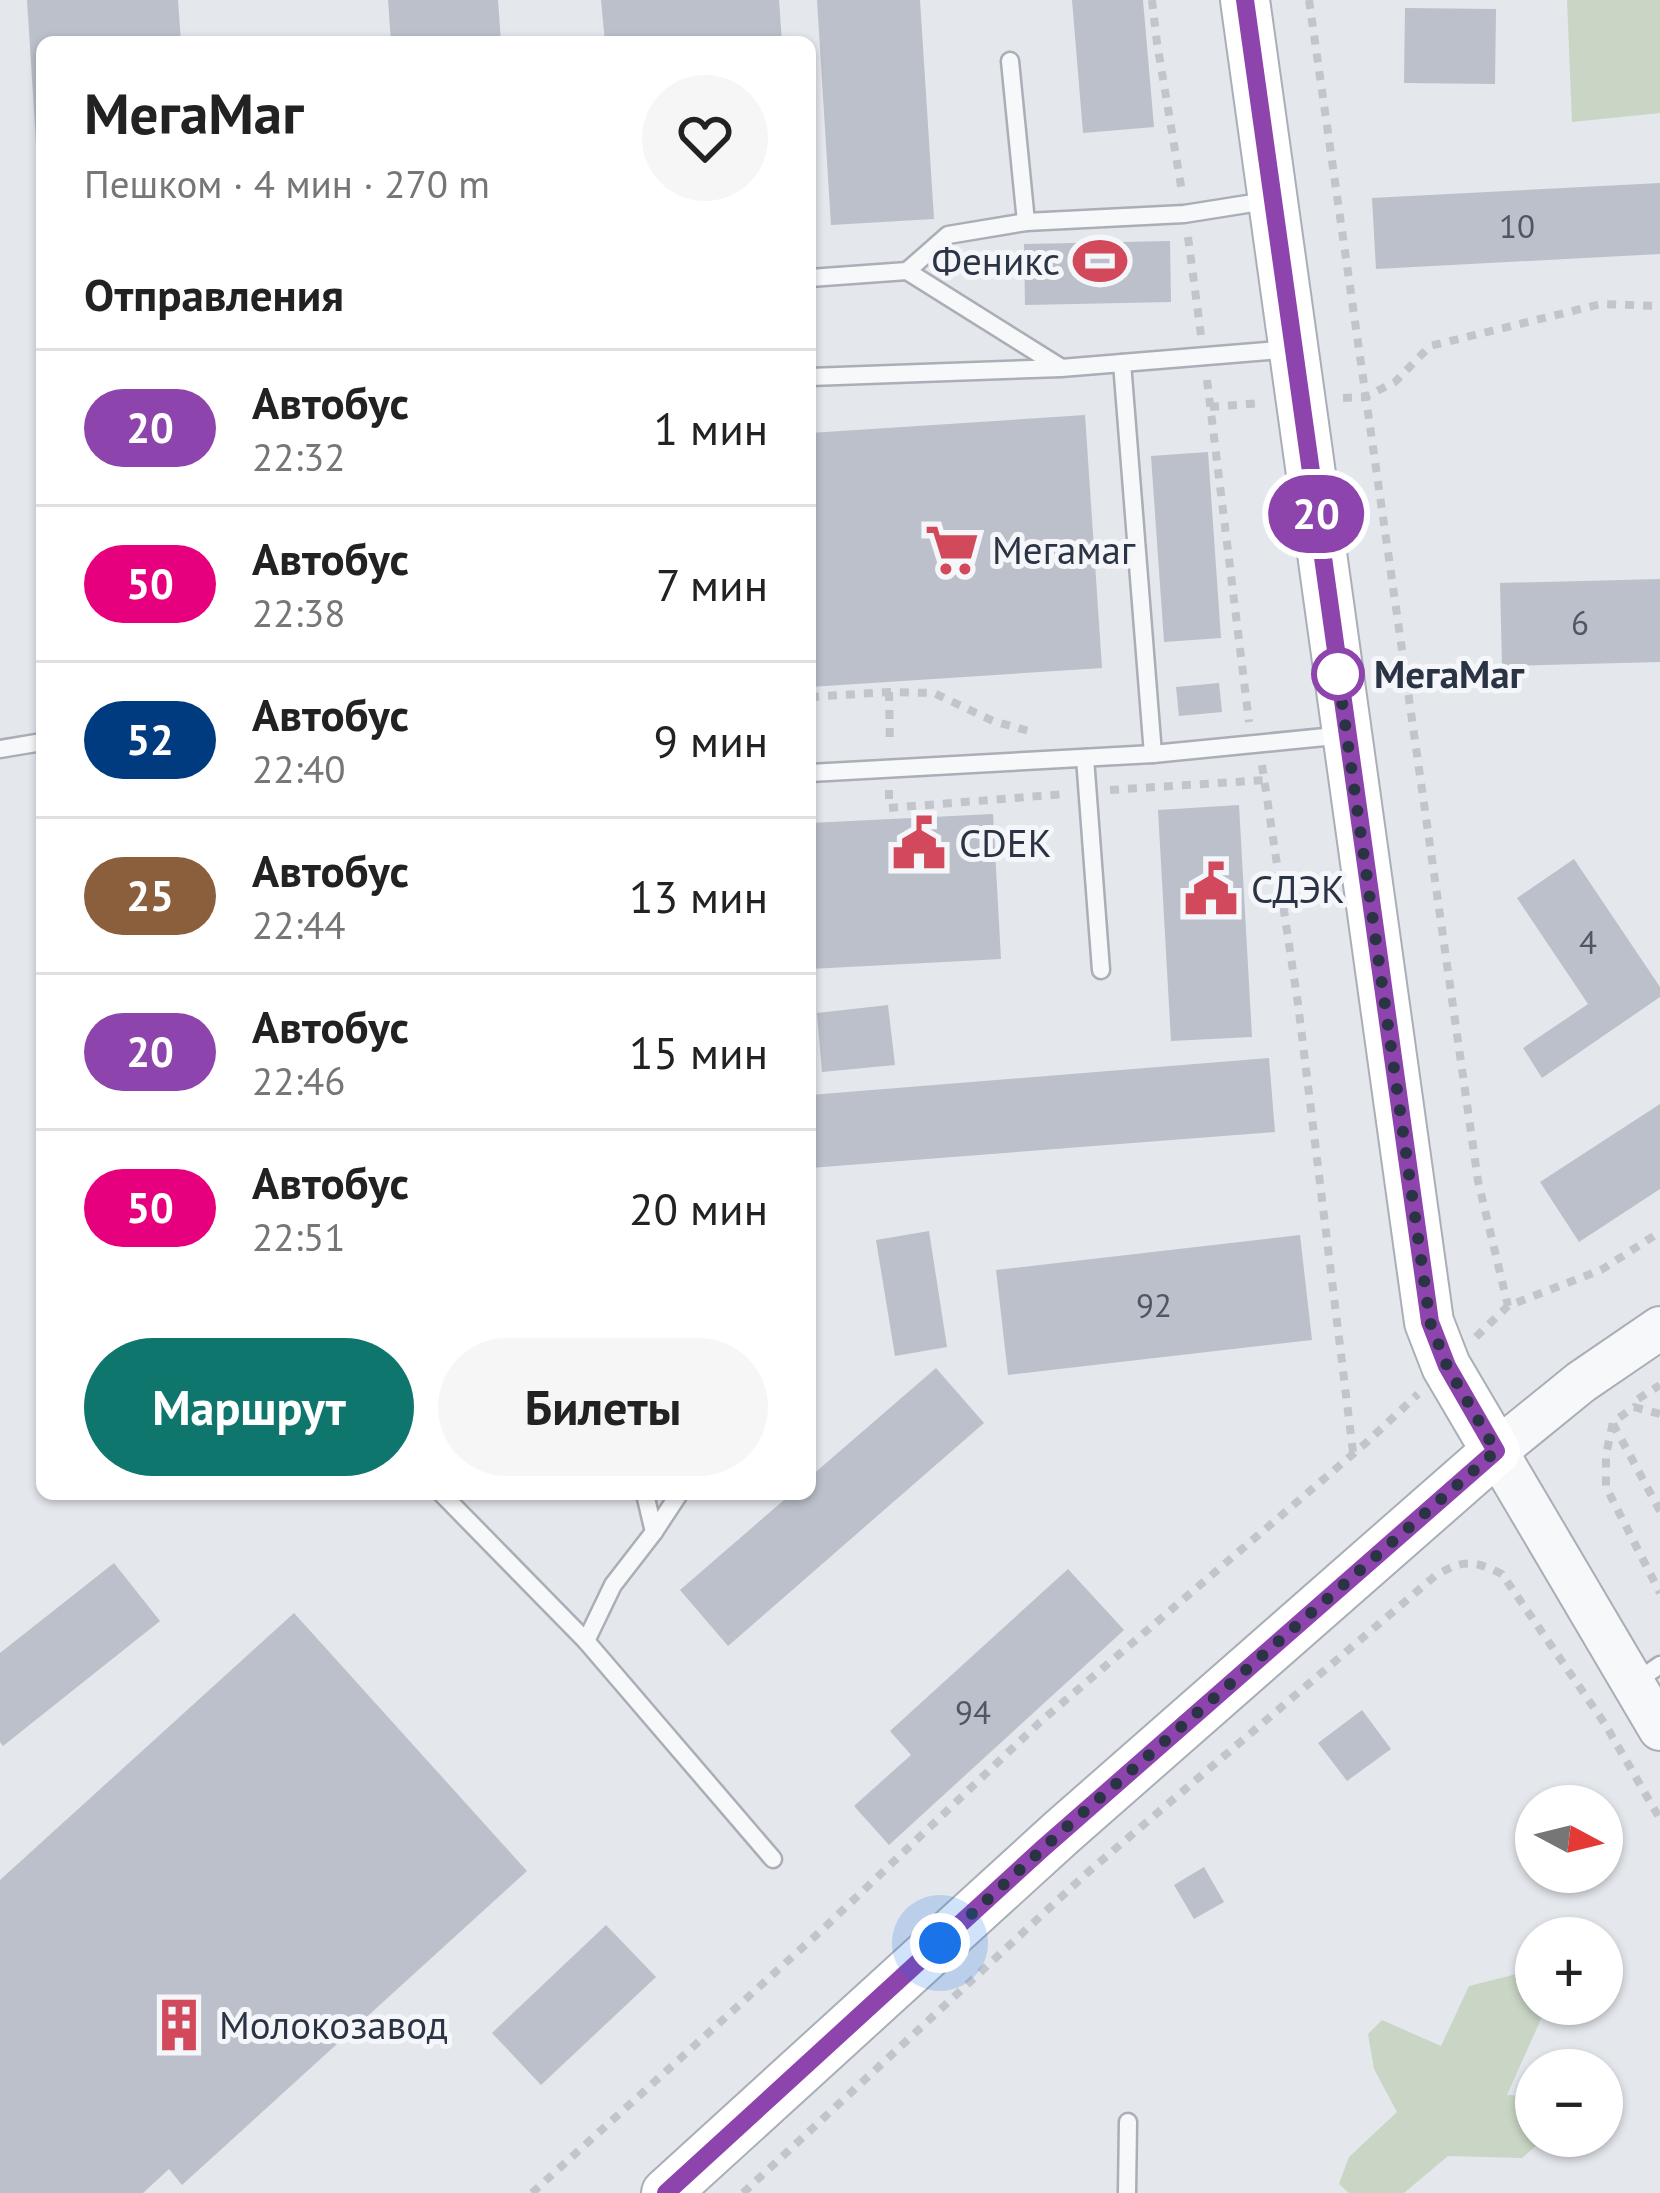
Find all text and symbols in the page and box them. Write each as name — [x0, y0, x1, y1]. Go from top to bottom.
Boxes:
button: heart — [642, 75, 768, 201]
text: МегаМаг — [84, 76, 304, 150]
text: Пешком · 4 мин · 270 m — [84, 158, 490, 209]
house number: 10 — [1499, 204, 1535, 247]
sports icon: Феникс — [1071, 232, 1129, 290]
place label: Феникс — [932, 235, 1060, 286]
text: Отправления — [84, 265, 344, 323]
text: Автобус — [252, 373, 409, 431]
text: 1 мин — [654, 399, 768, 457]
text: 20 — [126, 400, 174, 455]
text: 22:32 — [252, 431, 346, 482]
line badge: 20 — [1262, 475, 1370, 553]
text: 20 — [1292, 486, 1340, 541]
supermarket icon: Мегамаг — [923, 521, 981, 579]
place label: Мегамаг — [992, 524, 1136, 575]
text: Автобус — [252, 529, 409, 587]
text: 7 мин — [656, 555, 768, 613]
text: 50 — [126, 556, 174, 611]
text: 22:38 — [252, 587, 346, 638]
house number: 6 — [1571, 601, 1589, 644]
place label: МегаМаг — [1374, 648, 1525, 699]
marker: МегаМаг — [1313, 649, 1363, 699]
text: Автобус — [252, 685, 409, 743]
text: 9 мин — [654, 711, 768, 769]
text: 52 — [126, 712, 174, 767]
text: 22:40 — [252, 743, 346, 794]
public building icon: CDEK — [890, 814, 948, 872]
place label: CDEK — [959, 817, 1051, 868]
text: Автобус — [252, 841, 409, 899]
public building icon: СДЭК — [1182, 860, 1240, 918]
place label: СДЭК — [1251, 863, 1345, 914]
text: 13 мин — [629, 867, 768, 925]
text: 25 — [126, 868, 174, 923]
text: 22:44 — [252, 899, 346, 950]
house number: 4 — [1579, 920, 1597, 963]
text: Автобус — [252, 997, 409, 1055]
text: 15 мин — [629, 1023, 768, 1081]
text: 20 — [126, 1024, 174, 1079]
text: 22:46 — [252, 1055, 346, 1106]
text: Автобус — [252, 1153, 409, 1211]
text: 20 мин — [629, 1179, 768, 1237]
text: 50 — [126, 1180, 174, 1235]
text: 22:51 — [252, 1211, 346, 1262]
house number: 92 — [1136, 1283, 1172, 1326]
button: Маршрут — [84, 1338, 414, 1476]
button: Билеты — [438, 1338, 768, 1476]
house number: 94 — [955, 1690, 991, 1733]
north arrow — [1515, 1785, 1623, 1893]
map controls — [1515, 1785, 1623, 2157]
your location — [910, 1913, 970, 1973]
button: + — [1515, 1917, 1623, 2025]
building icon: Молокозавод — [150, 1996, 208, 2054]
place label: Молокозавод — [219, 1999, 448, 2050]
button: − — [1515, 2049, 1623, 2157]

